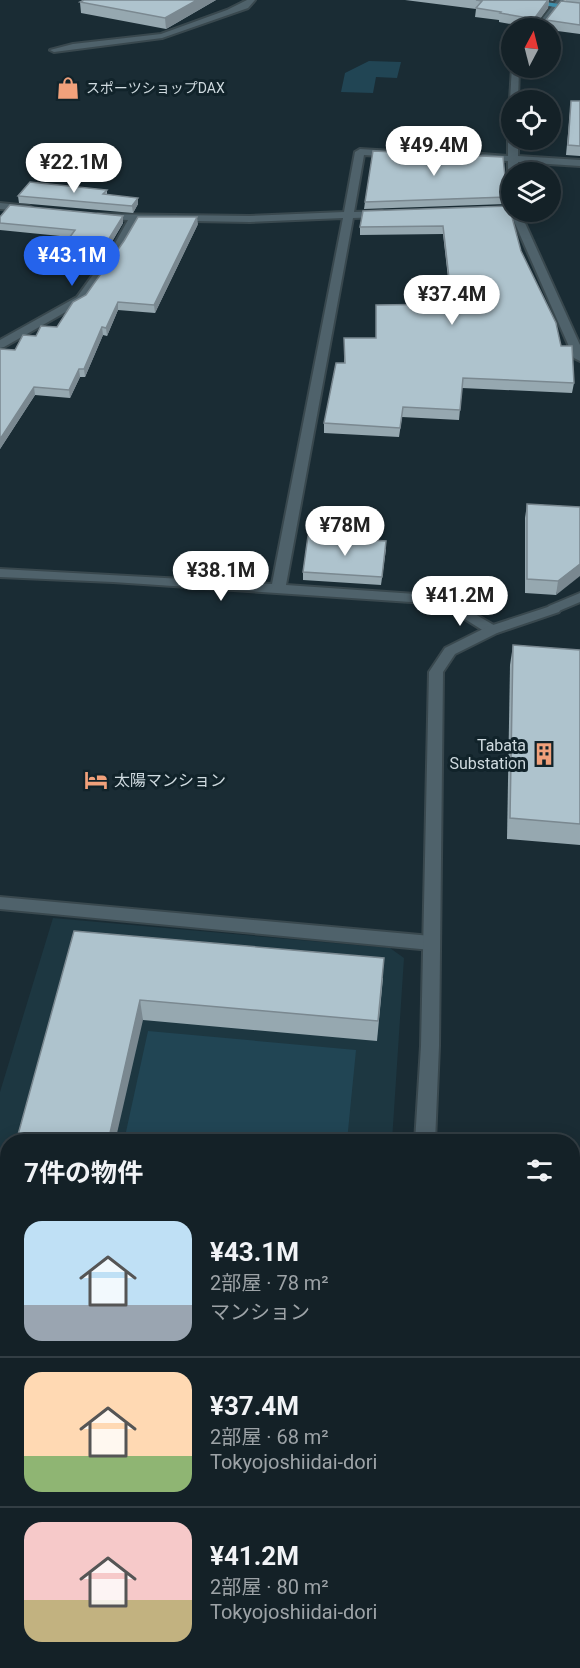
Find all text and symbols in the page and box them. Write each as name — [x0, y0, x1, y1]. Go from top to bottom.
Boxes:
north arrow — [501, 18, 561, 78]
map controls — [501, 18, 561, 222]
shop icon: スポーツショップDAX — [55, 75, 81, 101]
place label: スポーツショップDAX — [86, 80, 225, 96]
button: locate — [501, 90, 561, 150]
pin: ¥49.4M — [385, 126, 483, 177]
text: ¥49.4M — [400, 133, 468, 157]
pin: ¥22.1M — [25, 143, 123, 194]
text: ¥22.1M — [40, 150, 108, 174]
button: layers — [501, 162, 561, 222]
pin: ¥43.1M — [23, 236, 121, 287]
text: ¥43.1M — [38, 243, 106, 267]
pin: ¥37.4M — [403, 275, 501, 326]
text: ¥37.4M — [418, 282, 486, 306]
pin: ¥78M — [309, 506, 381, 557]
text: ¥78M — [319, 513, 371, 537]
pin: ¥38.1M — [172, 551, 270, 602]
text: ¥38.1M — [187, 558, 255, 582]
pin: ¥41.2M — [411, 576, 509, 627]
text: ¥41.2M — [426, 583, 494, 607]
place label: Tabata Substation — [449, 736, 526, 773]
building icon: Tabata Substation — [531, 741, 557, 767]
hotel icon: 太陽マンション — [83, 767, 109, 793]
place label: 太陽マンション — [114, 771, 226, 790]
icon: filters — [523, 1154, 556, 1187]
text: 7件の物件 — [24, 1158, 143, 1188]
text: ¥43.1M — [210, 1237, 299, 1267]
icon: home — [72, 1245, 144, 1317]
text: 2部屋 · 78 m² — [210, 1271, 329, 1295]
text: マンション — [210, 1300, 310, 1324]
text: ¥37.4M — [210, 1391, 299, 1421]
icon: home — [72, 1396, 144, 1468]
text: 2部屋 · 68 m² — [210, 1425, 329, 1449]
text: Tokyojoshiidai-dori — [210, 1450, 377, 1474]
text: ¥41.2M — [210, 1541, 299, 1571]
icon: home — [72, 1546, 144, 1618]
text: 2部屋 · 80 m² — [210, 1575, 329, 1599]
text: Tokyojoshiidai-dori — [210, 1600, 377, 1624]

